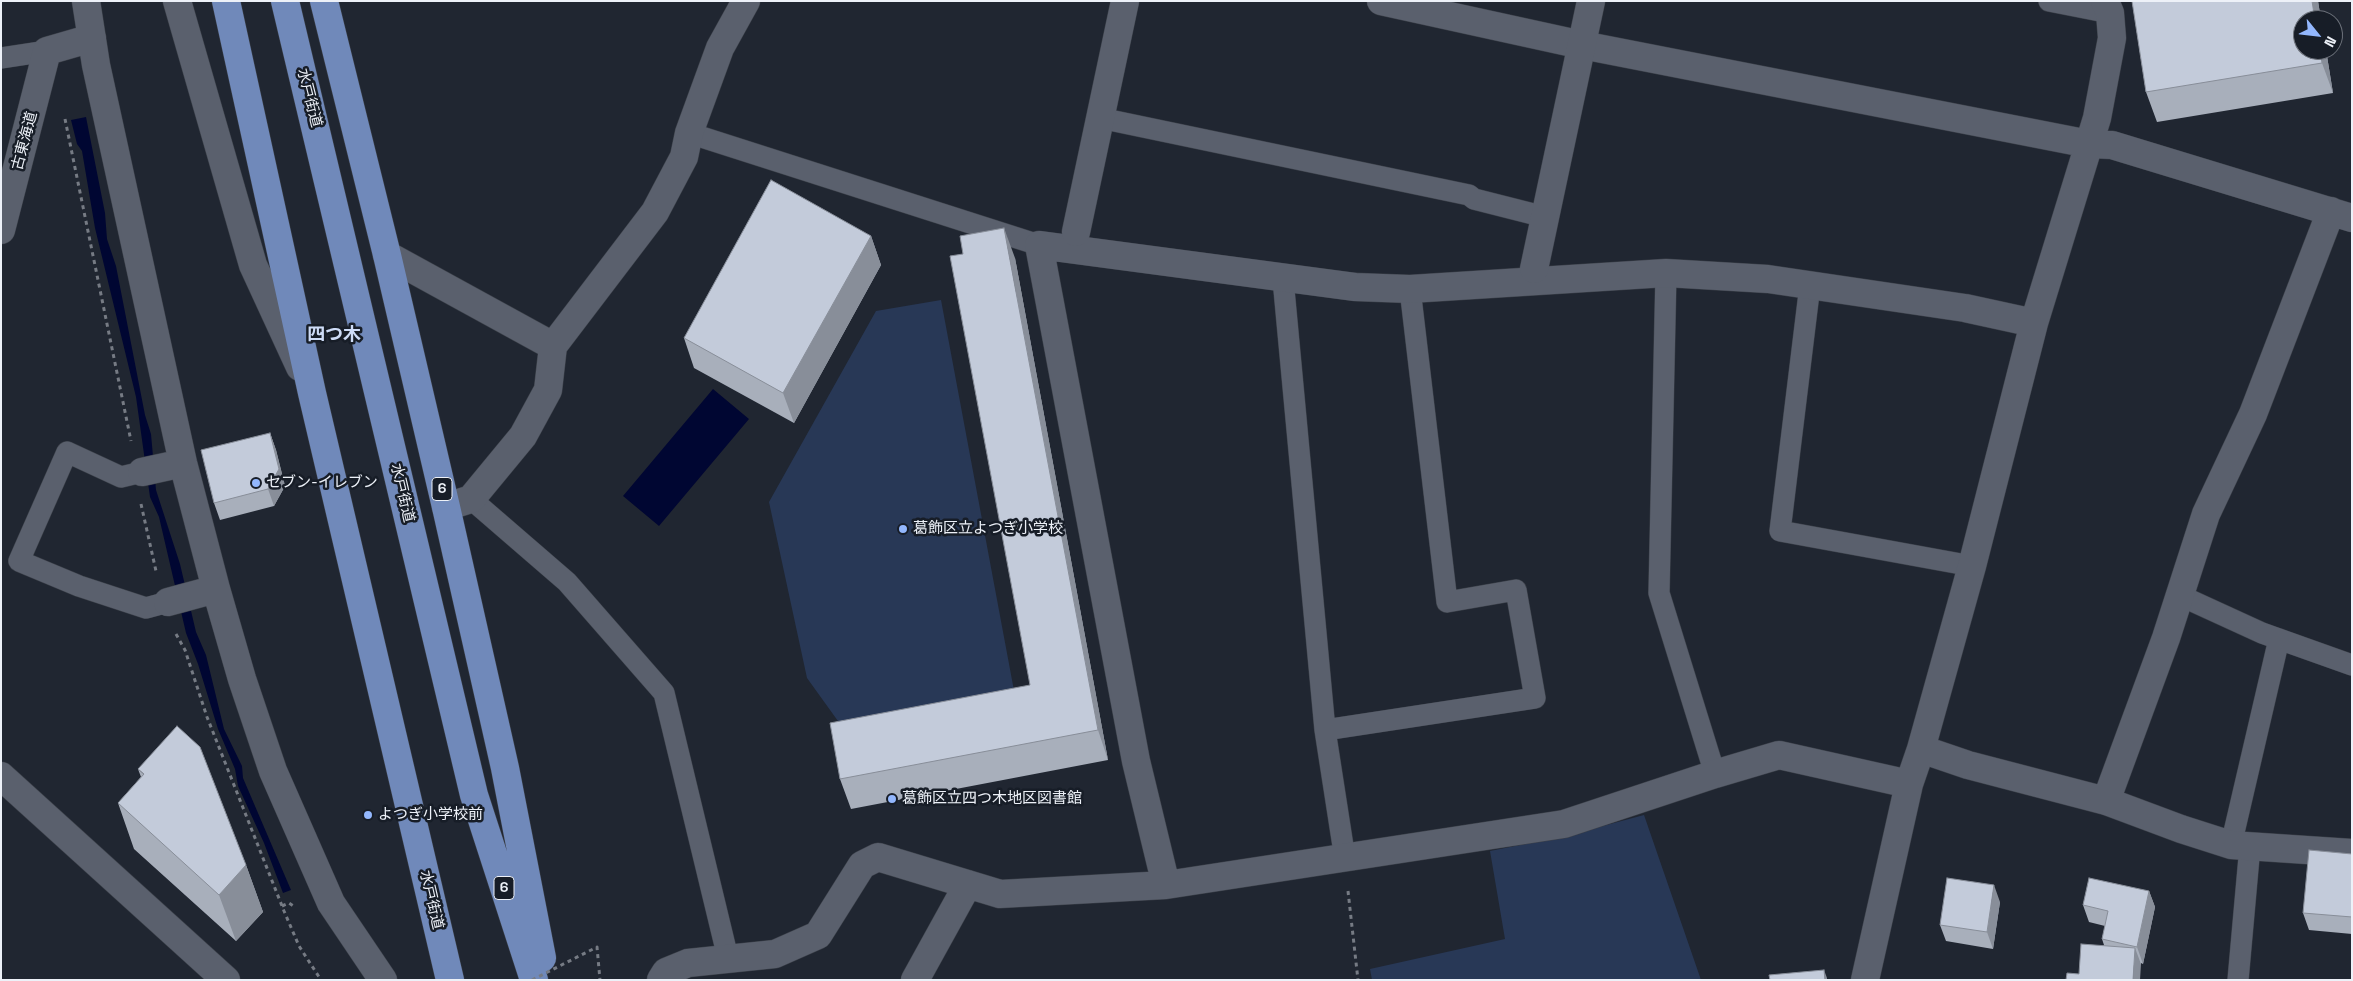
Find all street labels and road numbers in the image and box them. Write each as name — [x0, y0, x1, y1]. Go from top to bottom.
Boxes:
street label: 水戸街道 — [293, 67, 325, 129]
street label: 古東海道 — [9, 110, 41, 172]
street label: 水戸街道 — [386, 462, 418, 524]
road number: 6 — [432, 478, 452, 500]
street label: 水戸街道 — [415, 869, 447, 931]
road number: 6 — [494, 876, 514, 900]

